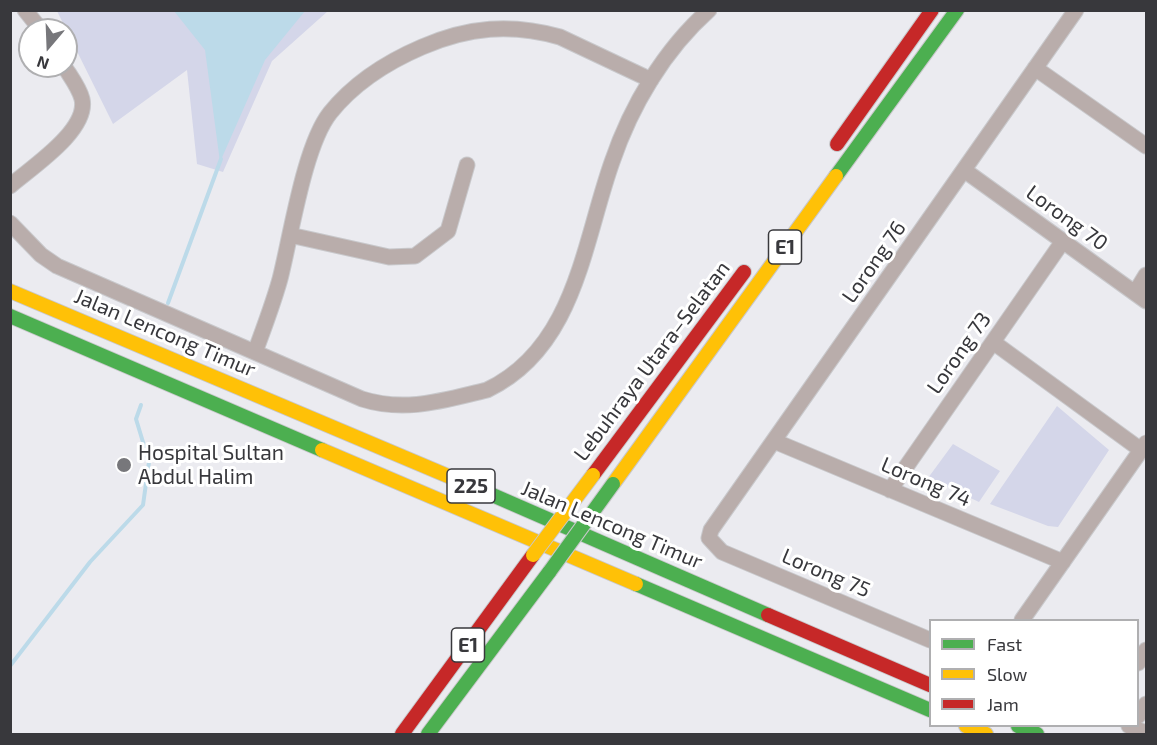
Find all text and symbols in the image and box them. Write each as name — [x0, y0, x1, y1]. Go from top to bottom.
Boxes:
north arrow — [18, 18, 78, 78]
text: N — [34, 53, 51, 74]
street label: Lorong 70 — [1021, 180, 1113, 256]
street label: Lorong 76 — [837, 216, 911, 308]
road number: E1 — [768, 230, 802, 264]
street label: Lebuhraya Utara–Selatan — [569, 256, 735, 466]
street label: Jalan Lencong Timur — [71, 283, 259, 383]
street label: Lorong 73 — [922, 307, 996, 399]
place label: Hospital Sultan Abdul Halim — [138, 440, 284, 490]
street label: Lorong 74 — [877, 452, 975, 512]
marker: Hospital Sultan Abdul Halim — [115, 456, 133, 474]
road number: 225 — [447, 469, 495, 503]
street label: Jalan Lencong Timur — [518, 475, 706, 575]
street label: Lorong 75 — [778, 543, 874, 603]
legend — [929, 619, 1139, 727]
road number: E1 — [452, 628, 484, 662]
text: Fast — [987, 633, 1022, 655]
text: Slow — [987, 663, 1027, 685]
text: Jam — [987, 693, 1019, 715]

